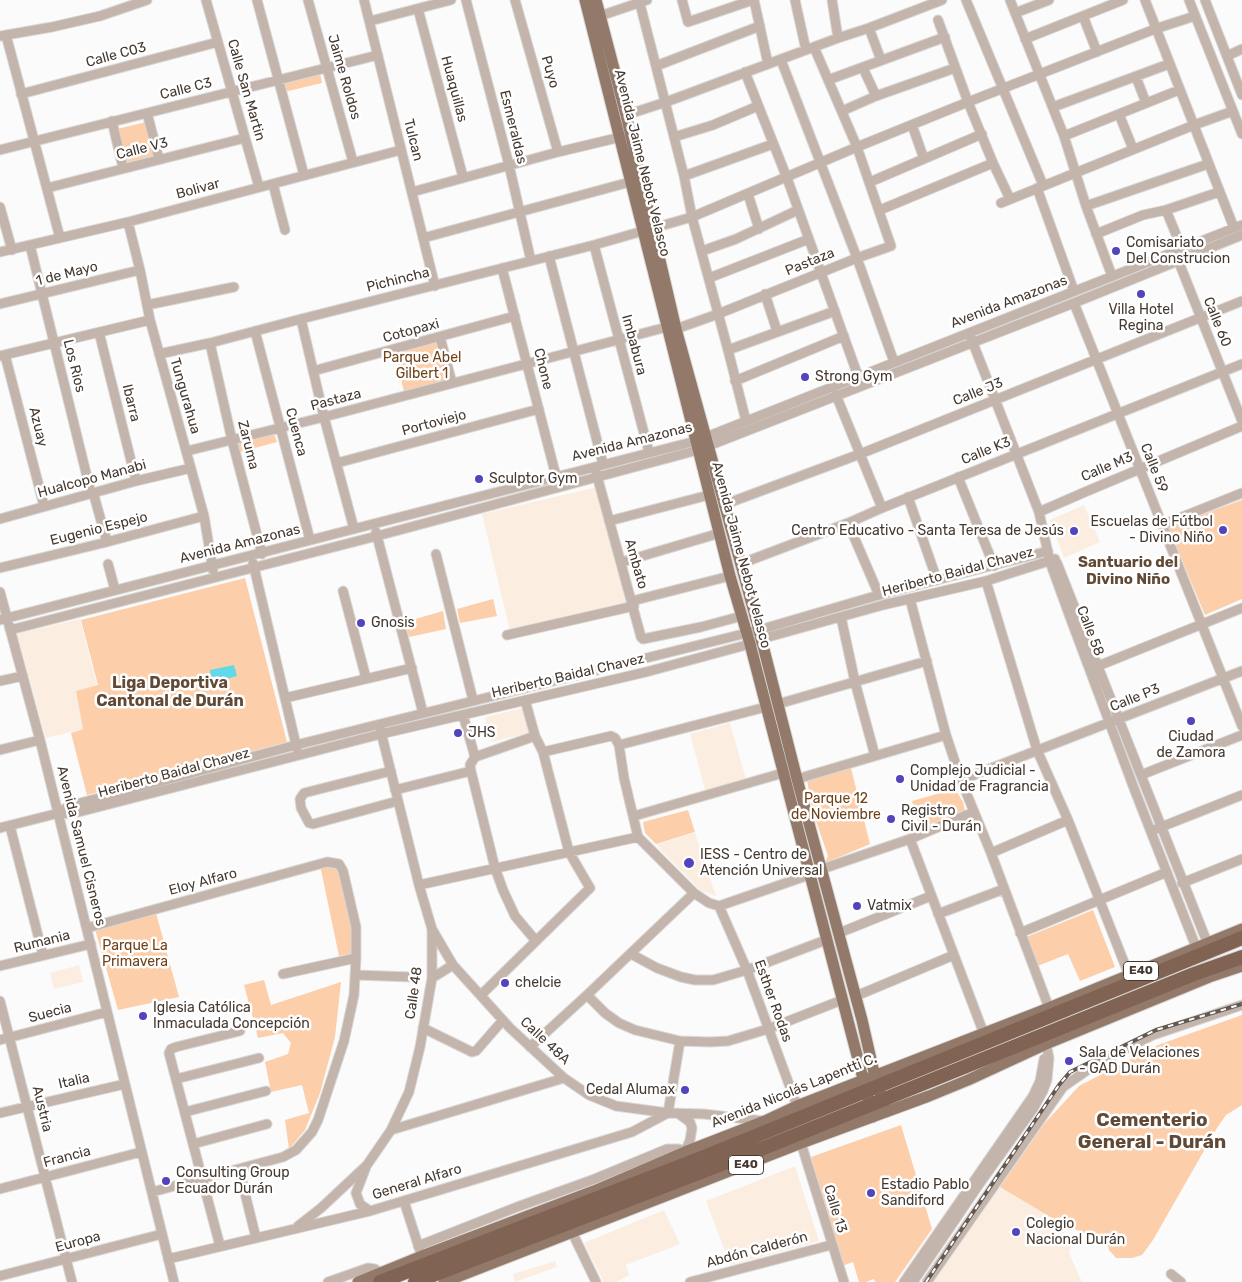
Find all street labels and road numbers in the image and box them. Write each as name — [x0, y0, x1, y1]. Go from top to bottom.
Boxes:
street label: Jaime Roldos — [324, 33, 364, 121]
street label: Calle San Martin — [223, 37, 269, 143]
street label: Calle C03 — [84, 39, 148, 71]
street label: Huaquillas — [437, 54, 471, 124]
street label: Puyo — [537, 54, 563, 90]
street label: Avenida Jaime Nebot Velasco — [611, 68, 673, 258]
street label: Calle C3 — [158, 74, 214, 104]
street label: Esmeraldas — [496, 88, 530, 166]
street label: Tulcan — [400, 117, 426, 163]
street label: Calle V3 — [114, 134, 170, 164]
street label: Bolivar — [174, 175, 222, 203]
street label: Pastaza — [783, 245, 837, 279]
street label: 1 de Mayo — [34, 258, 100, 290]
street label: Pichincha — [365, 264, 431, 296]
street label: Avenida Amazonas — [948, 272, 1070, 332]
street label: Calle 60 — [1199, 295, 1235, 349]
street label: Imbabura — [618, 313, 650, 377]
street label: Cotopaxi — [381, 315, 441, 347]
street label: Los Rios — [59, 338, 89, 394]
street label: Chone — [530, 346, 556, 392]
street label: Tungurahua — [166, 356, 204, 436]
street label: Calle J3 — [951, 374, 1005, 410]
street label: Ibarra — [118, 382, 144, 424]
street label: Pastaza — [309, 385, 363, 415]
street label: Azuay — [25, 405, 51, 449]
street label: Cuenca — [281, 406, 311, 458]
street label: Portoviejo — [400, 406, 468, 440]
street label: Zaruma — [234, 419, 262, 471]
street label: Avenida Amazonas — [570, 419, 694, 465]
street label: Calle K3 — [959, 433, 1013, 469]
street label: Calle 59 — [1137, 441, 1171, 495]
street label: Calle M3 — [1079, 449, 1135, 485]
street label: Hualcopo Manabi — [36, 456, 148, 502]
street label: Avenida Jaime Nebot Velasco — [708, 460, 774, 650]
street label: Eugenio Espejo — [49, 509, 149, 549]
street label: Avenida Amazonas — [178, 521, 302, 567]
street label: Ambato — [621, 537, 651, 591]
street label: Heriberto Baidal Chavez — [880, 544, 1036, 600]
street label: Calle 58 — [1073, 604, 1107, 658]
street label: Heriberto Baidal Chavez — [490, 650, 646, 702]
street label: Calle P3 — [1108, 680, 1162, 716]
street label: Heriberto Baidal Chavez — [96, 745, 252, 801]
street label: Avenida Samuel Cisneros — [53, 764, 109, 928]
street label: Eloy Alfaro — [167, 865, 239, 899]
street label: Rumania — [12, 927, 72, 957]
street label: Esther Rodas — [750, 957, 796, 1045]
road number: E40 — [1124, 961, 1158, 980]
street label: Calle 48 — [402, 966, 426, 1020]
street label: Suecia — [27, 999, 73, 1027]
street label: Calle 48A — [517, 1014, 573, 1068]
street label: Avenida Nicolás Lapentti C. — [709, 1050, 879, 1132]
street label: Italia — [57, 1069, 91, 1093]
street label: Austria — [28, 1084, 56, 1134]
street label: Francia — [42, 1143, 92, 1171]
road number: E40 — [728, 1156, 764, 1174]
street label: General Alfaro — [370, 1160, 464, 1204]
street label: Calle 13 — [820, 1183, 850, 1235]
street label: Europa — [54, 1228, 102, 1256]
street label: Abdón Calderón — [704, 1228, 810, 1272]

